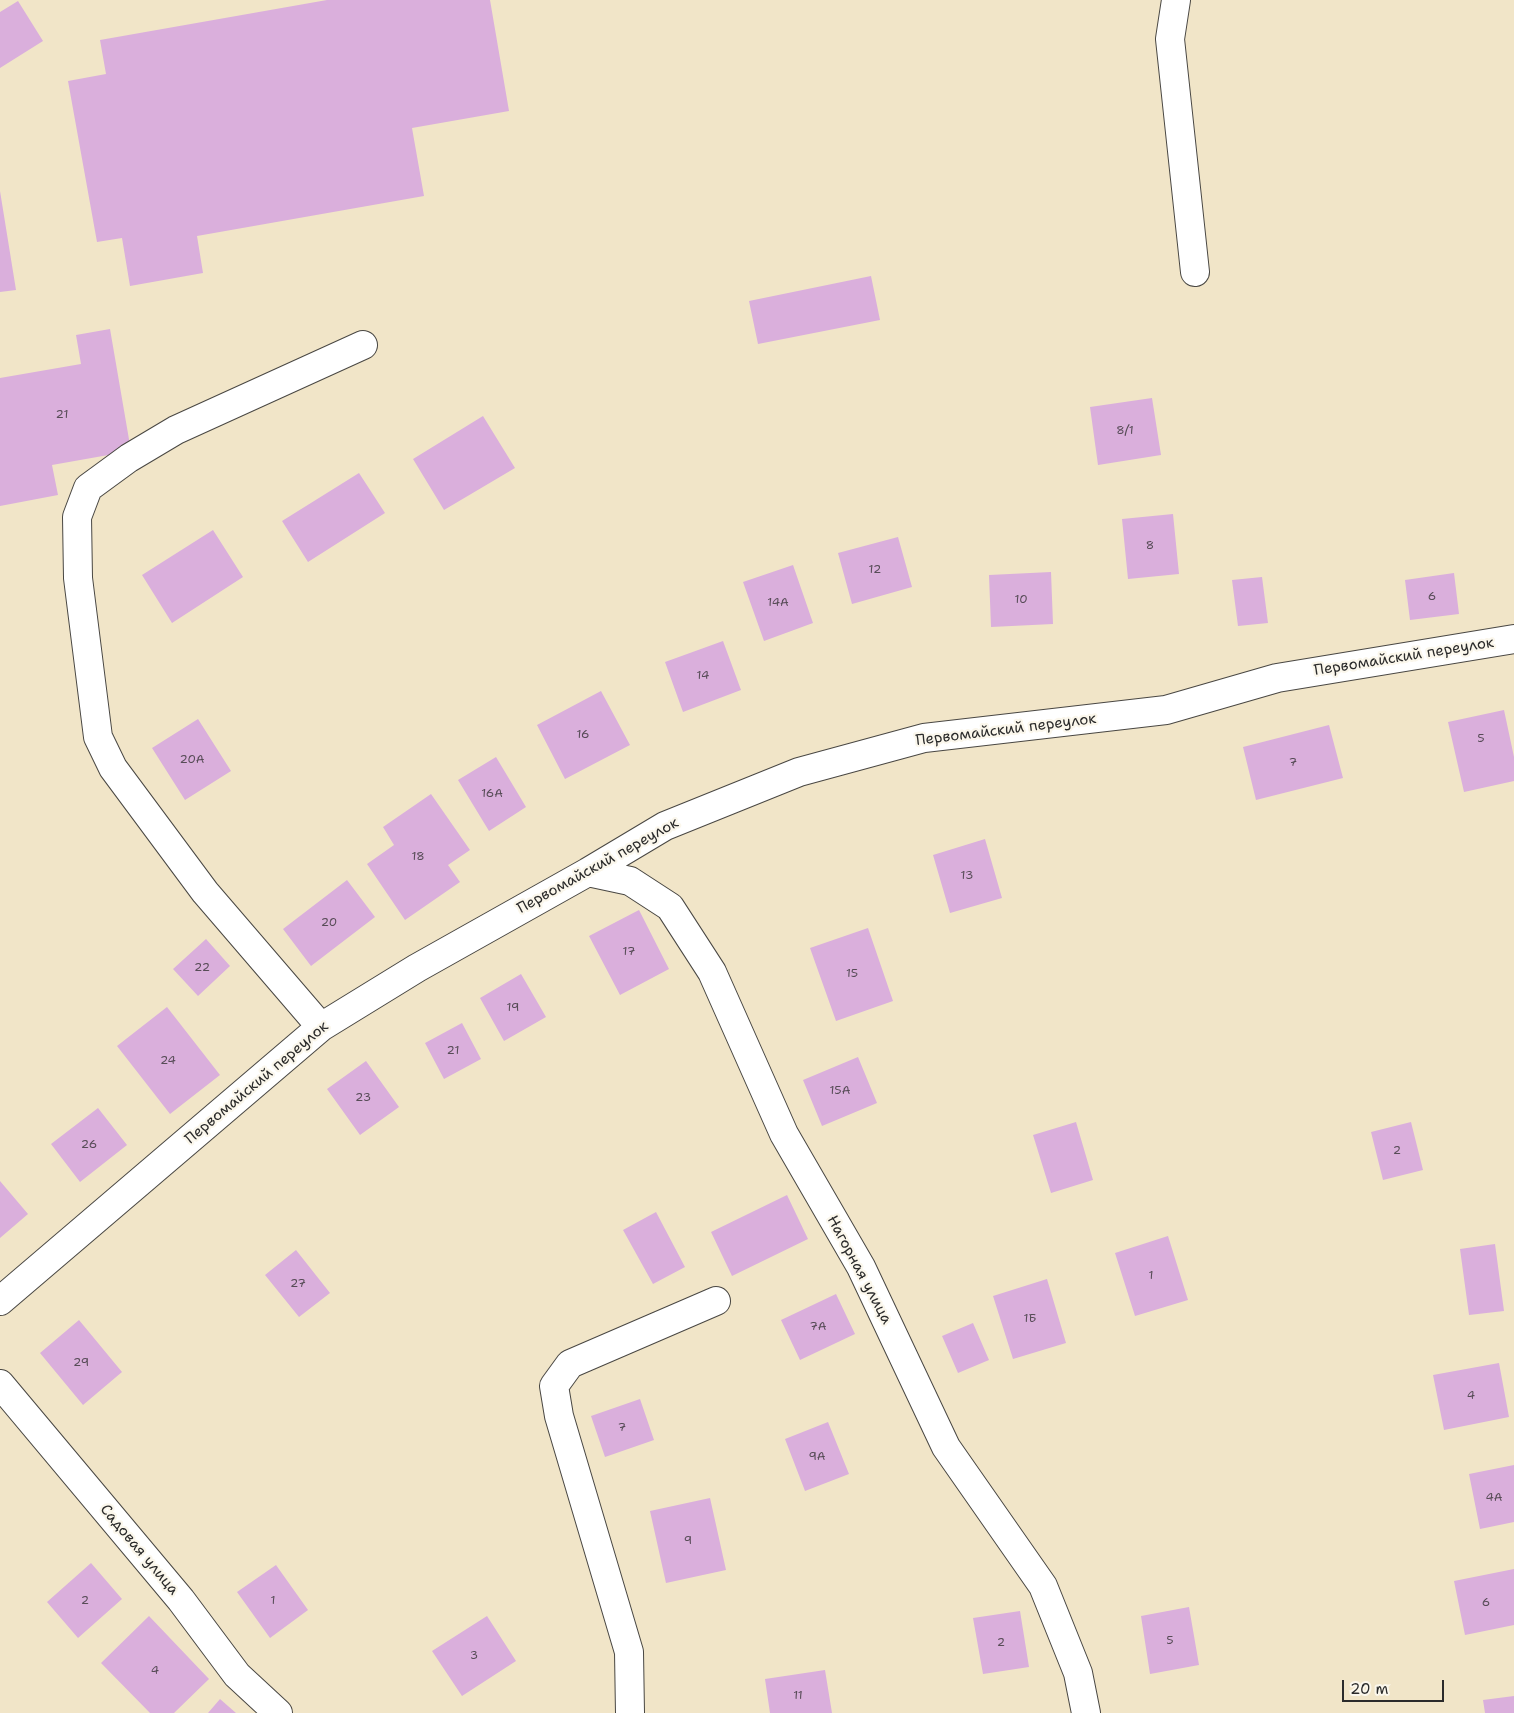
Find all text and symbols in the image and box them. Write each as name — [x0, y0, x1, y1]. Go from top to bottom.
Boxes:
house number: 21 — [56, 408, 68, 422]
house number: 8/1 — [1116, 424, 1134, 438]
house number: 8 — [1146, 539, 1154, 553]
house number: 12 — [869, 563, 881, 577]
house number: 6 — [1428, 590, 1436, 604]
house number: 10 — [1014, 593, 1028, 607]
house number: 14А — [767, 596, 789, 610]
street label: Первомайский переулок — [1313, 634, 1495, 680]
house number: 14 — [697, 669, 709, 683]
street label: Первомайский переулок — [915, 710, 1097, 750]
house number: 16 — [576, 728, 590, 742]
house number: 5 — [1477, 732, 1485, 746]
house number: 20А — [179, 753, 205, 767]
house number: 7 — [1289, 756, 1297, 770]
house number: 16А — [481, 787, 503, 801]
street label: Первомайский переулок — [514, 814, 682, 918]
house number: 18 — [411, 850, 425, 864]
house number: 13 — [961, 869, 973, 883]
house number: 20 — [321, 916, 337, 930]
house number: 17 — [623, 945, 635, 959]
house number: 22 — [194, 961, 210, 975]
house number: 15 — [846, 967, 858, 981]
house number: 19 — [507, 1001, 519, 1015]
street label: Первомайский переулок — [182, 1018, 332, 1148]
house number: 21 — [447, 1044, 459, 1058]
house number: 24 — [160, 1054, 176, 1068]
house number: 15А — [830, 1084, 850, 1098]
house number: 23 — [355, 1091, 371, 1105]
house number: 26 — [81, 1138, 97, 1152]
house number: 2 — [1393, 1144, 1401, 1158]
street label: Нагорная улица — [823, 1213, 895, 1327]
house number: 1 — [1148, 1269, 1154, 1283]
house number: 27 — [290, 1277, 306, 1291]
house number: 1Б — [1024, 1312, 1036, 1326]
house number: 7А — [809, 1320, 827, 1334]
house number: 29 — [73, 1356, 89, 1370]
house number: 4 — [1467, 1389, 1475, 1403]
house number: 7 — [618, 1421, 626, 1435]
house number: 9А — [808, 1450, 826, 1464]
house number: 4А — [1485, 1491, 1503, 1505]
street label: Садовая улица — [96, 1501, 182, 1599]
house number: 9 — [684, 1534, 692, 1548]
house number: 2 — [81, 1594, 89, 1608]
house number: 1 — [270, 1594, 276, 1608]
house number: 6 — [1482, 1596, 1490, 1610]
house number: 5 — [1166, 1634, 1174, 1648]
house number: 2 — [997, 1636, 1005, 1650]
house number: 3 — [470, 1649, 478, 1663]
house number: 4 — [151, 1664, 159, 1678]
scale bar — [1344, 1670, 1446, 1702]
text: 20 m — [1350, 1679, 1389, 1699]
house number: 11 — [793, 1689, 803, 1703]

